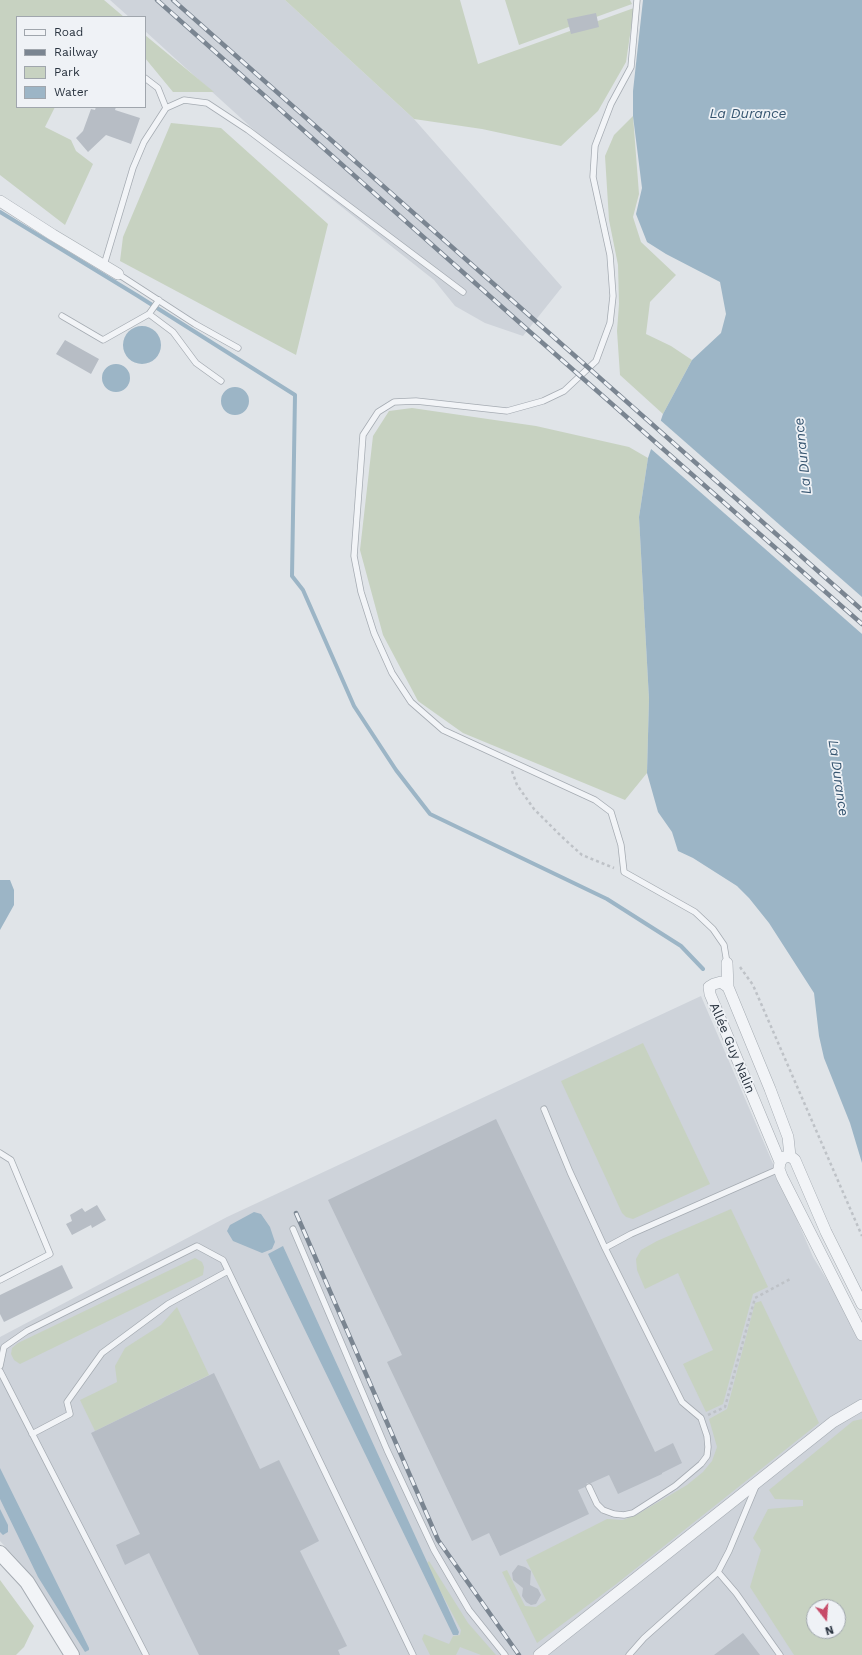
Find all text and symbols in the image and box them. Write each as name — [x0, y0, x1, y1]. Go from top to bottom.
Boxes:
legend — [16, 16, 146, 108]
text: Road — [54, 25, 83, 39]
text: Railway — [54, 45, 98, 59]
text: Park — [54, 65, 80, 79]
text: Water — [54, 85, 88, 99]
water label: La Durance — [709, 106, 787, 122]
water label: La Durance — [791, 417, 815, 495]
water label: La Durance — [824, 739, 852, 817]
street label: Allée Guy Nalin — [706, 1000, 758, 1096]
north arrow — [806, 1599, 846, 1639]
text: N — [824, 1623, 835, 1637]

